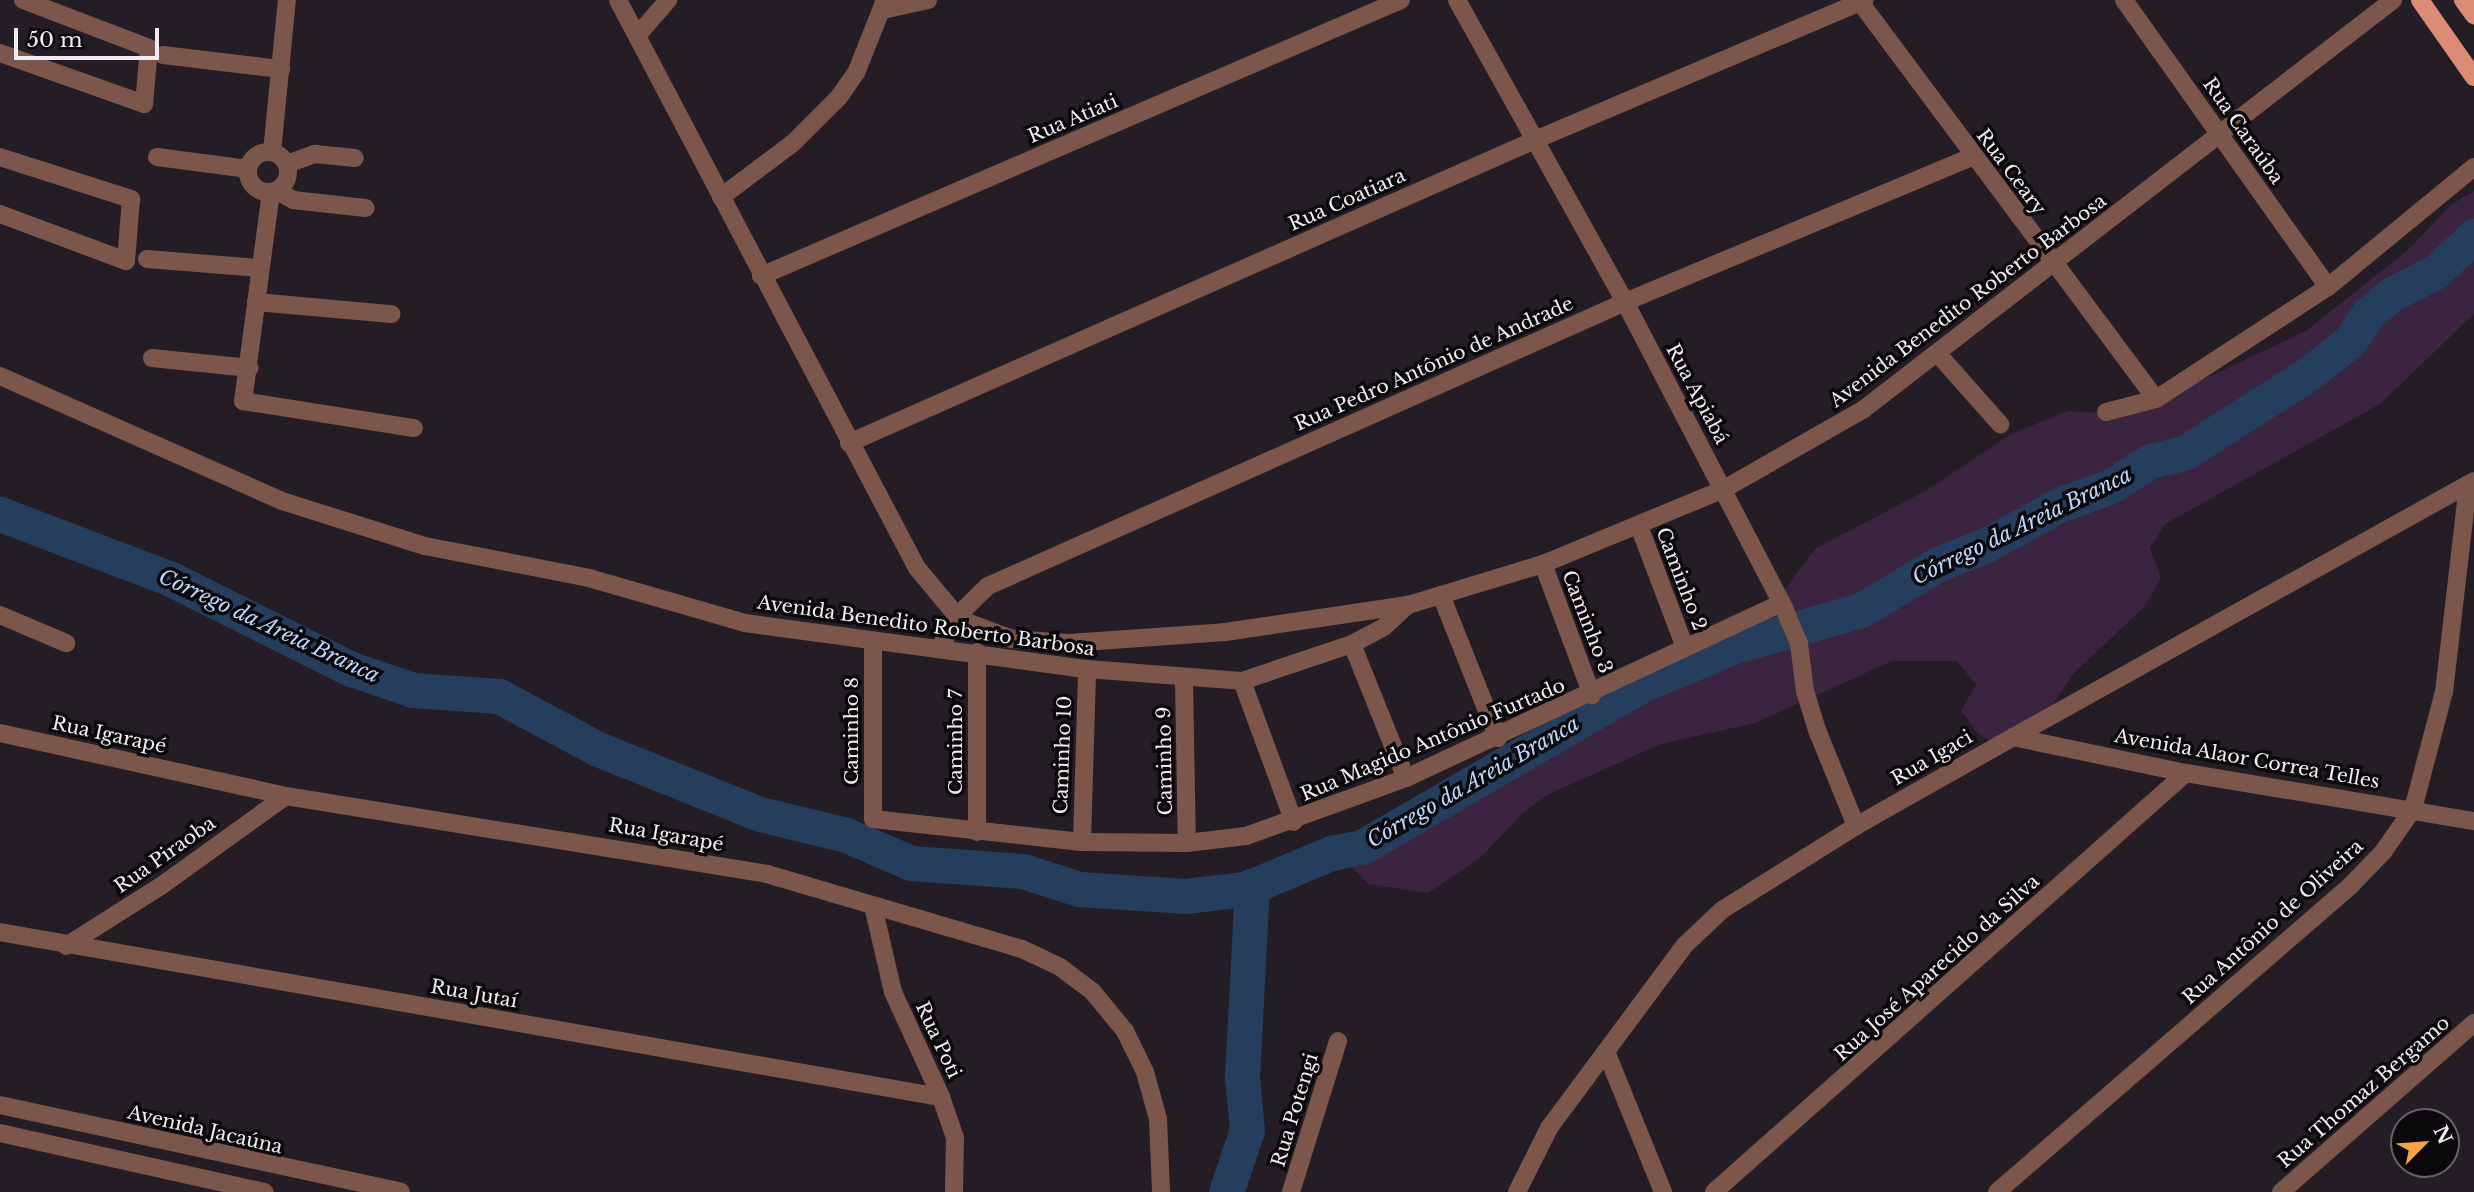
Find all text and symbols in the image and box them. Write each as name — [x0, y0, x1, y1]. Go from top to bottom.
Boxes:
scale bar — [18, 14, 163, 58]
text: 50 m — [27, 27, 82, 53]
street label: Rua Caraúba — [2198, 73, 2288, 189]
street label: Rua Atiati — [1024, 90, 1122, 148]
street label: Rua Ceary — [1971, 125, 2051, 219]
street label: Rua Coatiara — [1285, 164, 1409, 236]
street label: Avenida Benedito Roberto Barbosa — [1825, 189, 2111, 413]
street label: Rua Pedro Antônio de Andrade — [1290, 292, 1578, 436]
street label: Rua Apiabá — [1661, 340, 1733, 448]
water label: Córrego da Areia Branca — [1907, 461, 2137, 591]
street label: Caminho 2 — [1651, 524, 1711, 634]
water label: Córrego da Areia Branca — [153, 563, 385, 689]
street label: Caminho 3 — [1557, 567, 1617, 677]
street label: Avenida Benedito Roberto Barbosa — [756, 591, 1096, 661]
street label: Rua Magido Antônio Furtado — [1297, 674, 1569, 806]
street label: Caminho 8 — [841, 677, 863, 785]
street label: Caminho 7 — [945, 689, 967, 795]
street label: Caminho 10 — [1050, 695, 1076, 815]
street label: Caminho 9 — [1153, 706, 1177, 816]
water label: Córrego da Areia Branca — [1361, 710, 1585, 854]
street label: Rua Igarapé — [50, 712, 168, 758]
street label: Avenida Alaor Correa Telles — [2112, 724, 2382, 794]
street label: Rua Igaci — [1887, 726, 1977, 790]
street label: Rua Piraoba — [110, 812, 220, 898]
street label: Rua Igarapé — [607, 814, 725, 856]
street label: Rua Antônio de Oliveira — [2178, 835, 2368, 1009]
street label: Rua José Aparecido da Silva — [1830, 870, 2044, 1066]
street label: Rua Jutaí — [429, 975, 519, 1013]
street label: Rua Poti — [910, 998, 966, 1082]
street label: Rua Thomaz Bergamo — [2273, 1011, 2455, 1173]
street label: Rua Potengi — [1267, 1050, 1323, 1170]
street label: Avenida Jacaúna — [125, 1101, 285, 1159]
north arrow — [2390, 1108, 2460, 1178]
text: N — [2428, 1122, 2457, 1148]

